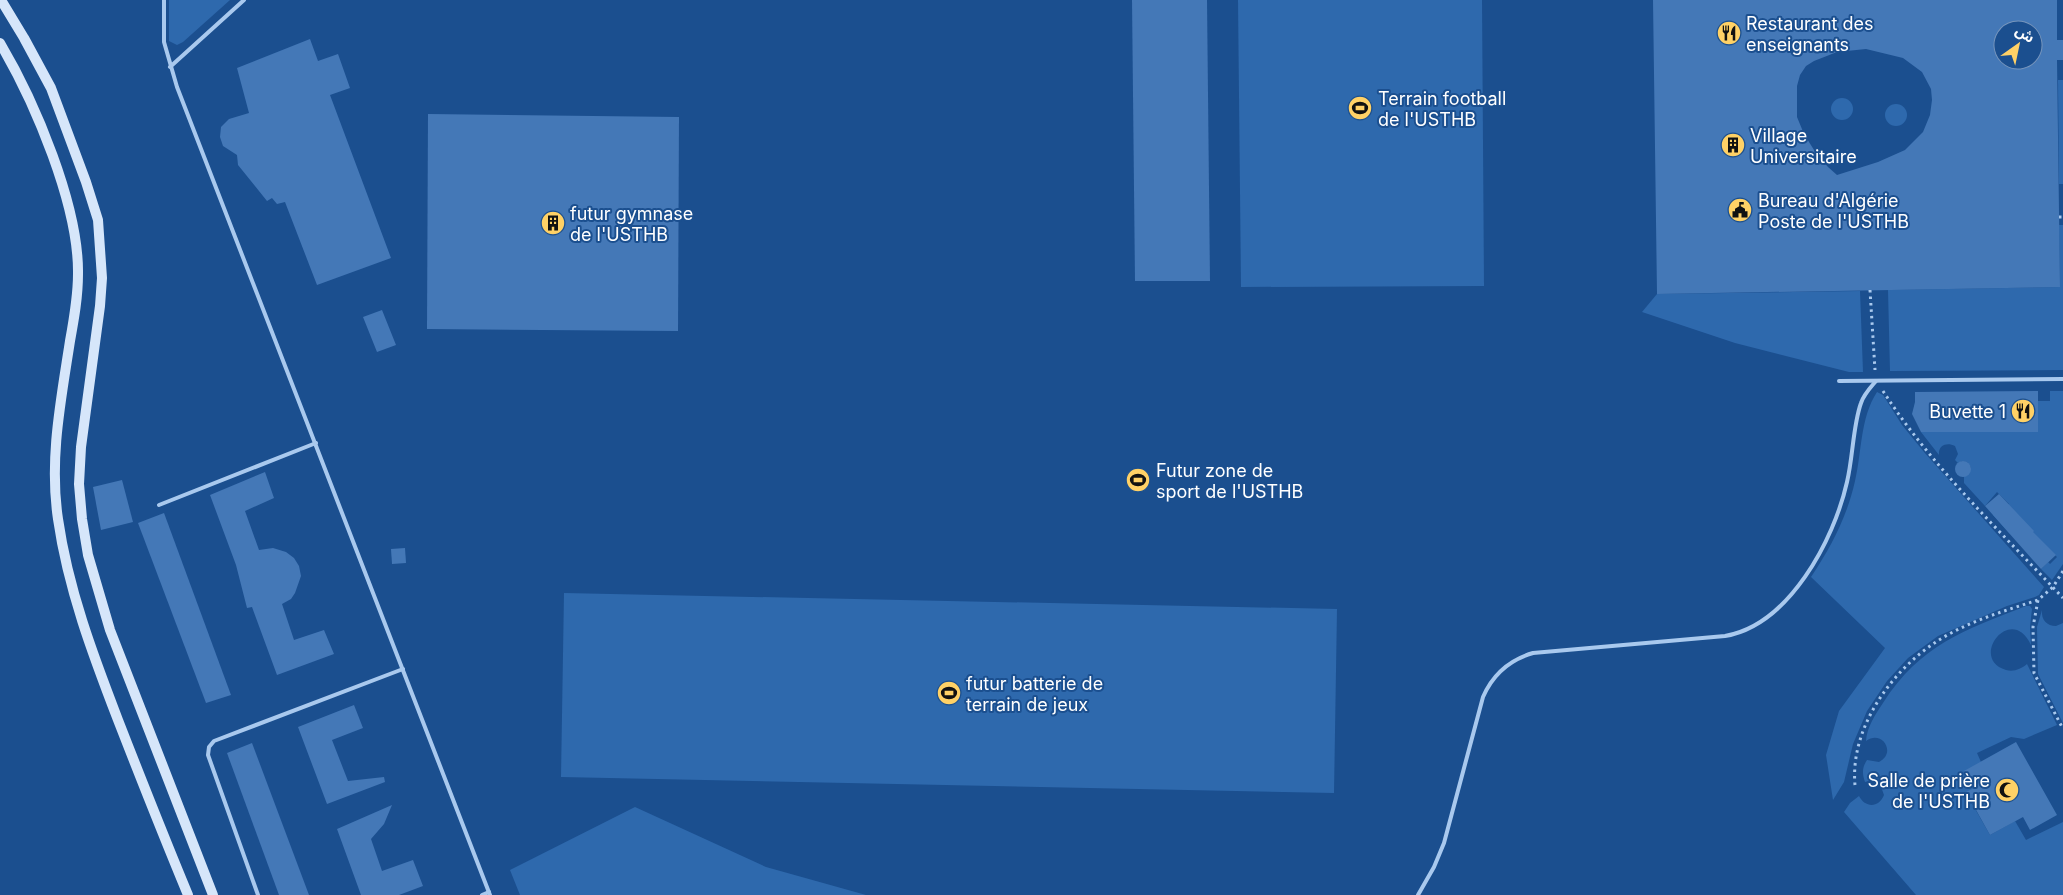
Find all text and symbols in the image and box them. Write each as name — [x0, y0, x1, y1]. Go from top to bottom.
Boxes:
place label: Restaurant des enseignants — [1746, 13, 1874, 55]
restaurant icon: Restaurant des enseignants — [1716, 20, 1742, 46]
north arrow — [1993, 20, 2043, 70]
text: ش — [2013, 21, 2038, 46]
place label: Terrain football de l'USTHB — [1378, 88, 1506, 130]
sports icon: Terrain football de l'USTHB — [1347, 95, 1373, 121]
place label: Village Universitaire — [1750, 125, 1857, 167]
building icon: Village Universitaire — [1720, 132, 1746, 158]
place label: Bureau d'Algérie Poste de l'USTHB — [1758, 190, 1909, 232]
public building icon: Bureau d'Algérie Poste de l'USTHB — [1727, 197, 1753, 223]
place label: futur gymnase de l'USTHB — [570, 203, 693, 245]
building icon: futur gymnase de l'USTHB — [540, 210, 566, 236]
restaurant icon: Buvette 1 — [2010, 398, 2036, 424]
place label: Buvette 1 — [1929, 401, 2006, 422]
place label: Futur zone de sport de l'USTHB — [1156, 460, 1303, 502]
sports icon: Futur zone de sport de l'USTHB — [1125, 467, 1151, 493]
place label: futur batterie de terrain de jeux — [966, 673, 1103, 715]
sports icon: futur batterie de terrain de jeux — [936, 680, 962, 706]
place label: Salle de prière de l'USTHB — [1868, 770, 1990, 812]
mosque icon: Salle de prière de l'USTHB — [1994, 777, 2020, 803]

